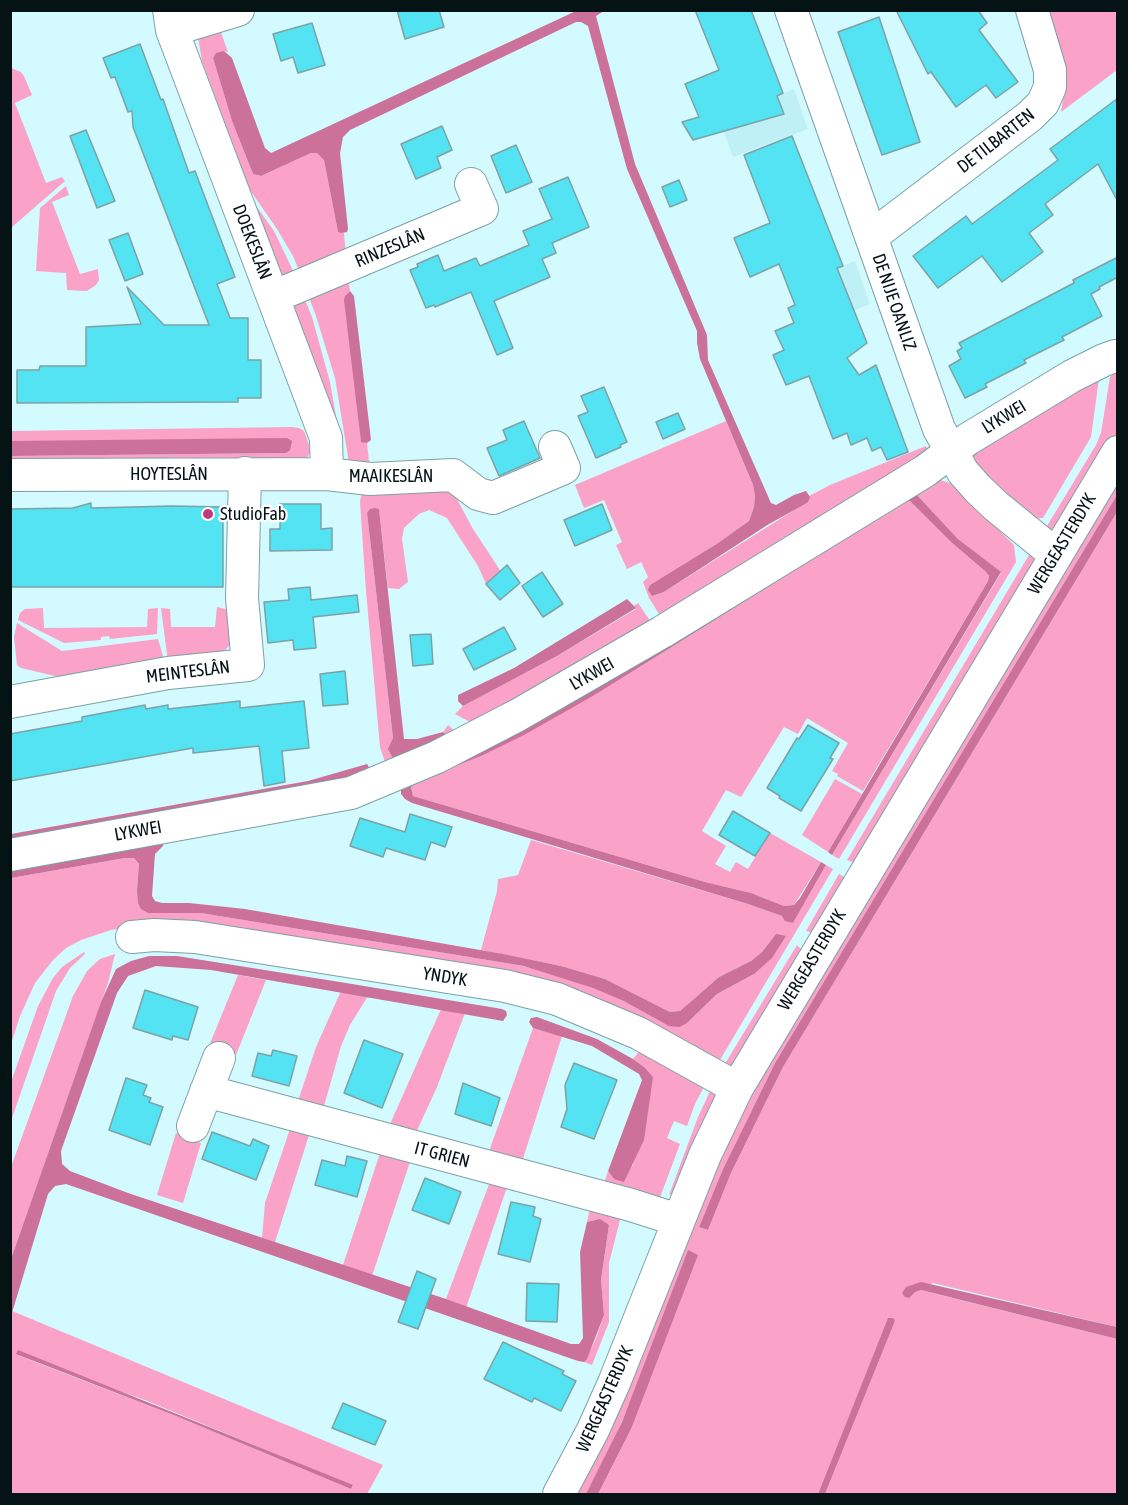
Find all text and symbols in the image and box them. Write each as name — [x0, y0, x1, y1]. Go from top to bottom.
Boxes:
street label: DE TILBARTEN — [953, 104, 1039, 178]
street label: DOEKESLÂN — [228, 201, 276, 283]
street label: RINZESLÂN — [352, 224, 428, 272]
street label: DE NIJE OANLIZ — [867, 251, 921, 353]
street label: LYKWEI — [978, 395, 1030, 439]
street label: HOYTESLÂN — [130, 463, 208, 485]
street label: MAAIKESLÂN — [349, 465, 433, 487]
street label: WERGEASTERDYK — [1023, 490, 1101, 598]
place label: StudioFab — [220, 503, 286, 525]
marker: StudioFab — [201, 507, 215, 521]
street label: LYKWEI — [566, 653, 618, 695]
street label: MEINTESLÂN — [145, 656, 231, 688]
street label: LYKWEI — [113, 816, 163, 846]
street label: WERGEASTERDYK — [773, 906, 851, 1014]
street label: YNDYK — [421, 963, 469, 991]
street label: IT GRIEN — [412, 1137, 472, 1173]
street label: WERGEASTERDYK — [572, 1343, 638, 1455]

